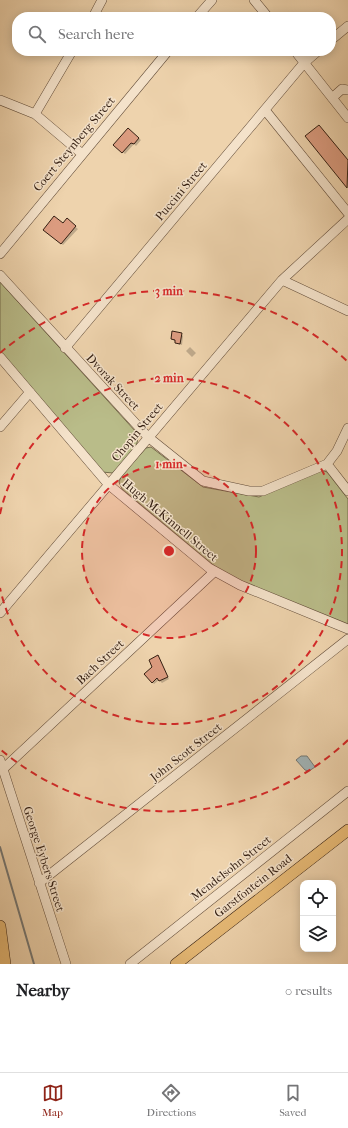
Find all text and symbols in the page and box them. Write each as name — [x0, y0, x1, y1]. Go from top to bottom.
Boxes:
search box — [12, 12, 336, 56]
icon: search — [26, 23, 48, 45]
text: Search here — [58, 25, 134, 43]
street label: Coert Steynberg Street — [30, 93, 118, 194]
street label: Puccini Street — [152, 158, 210, 223]
text: 3 min — [155, 284, 184, 299]
street label: Dvorak Street — [83, 351, 143, 414]
text: 2 min — [154, 371, 185, 385]
street label: Chopin Street — [108, 399, 166, 464]
text: 1 min — [155, 457, 184, 471]
street label: Hugh McKinnell Street — [119, 476, 221, 565]
centre of rings — [162, 544, 176, 558]
street label: Bach Street — [73, 636, 127, 687]
street label: John Scott Street — [147, 719, 225, 785]
street label: George Eybers Street — [20, 805, 68, 914]
street label: Mendelsohn Street — [188, 832, 274, 904]
street label: Garstfontein Road — [211, 851, 295, 921]
map controls — [300, 880, 336, 952]
button: locate — [300, 880, 336, 916]
button: layers — [300, 916, 336, 952]
text: Nearby — [16, 980, 70, 1000]
text: 0 results — [285, 983, 332, 998]
tab: Map — [42, 1082, 64, 1119]
tab: Directions — [147, 1082, 196, 1119]
tab: Saved — [279, 1082, 306, 1119]

